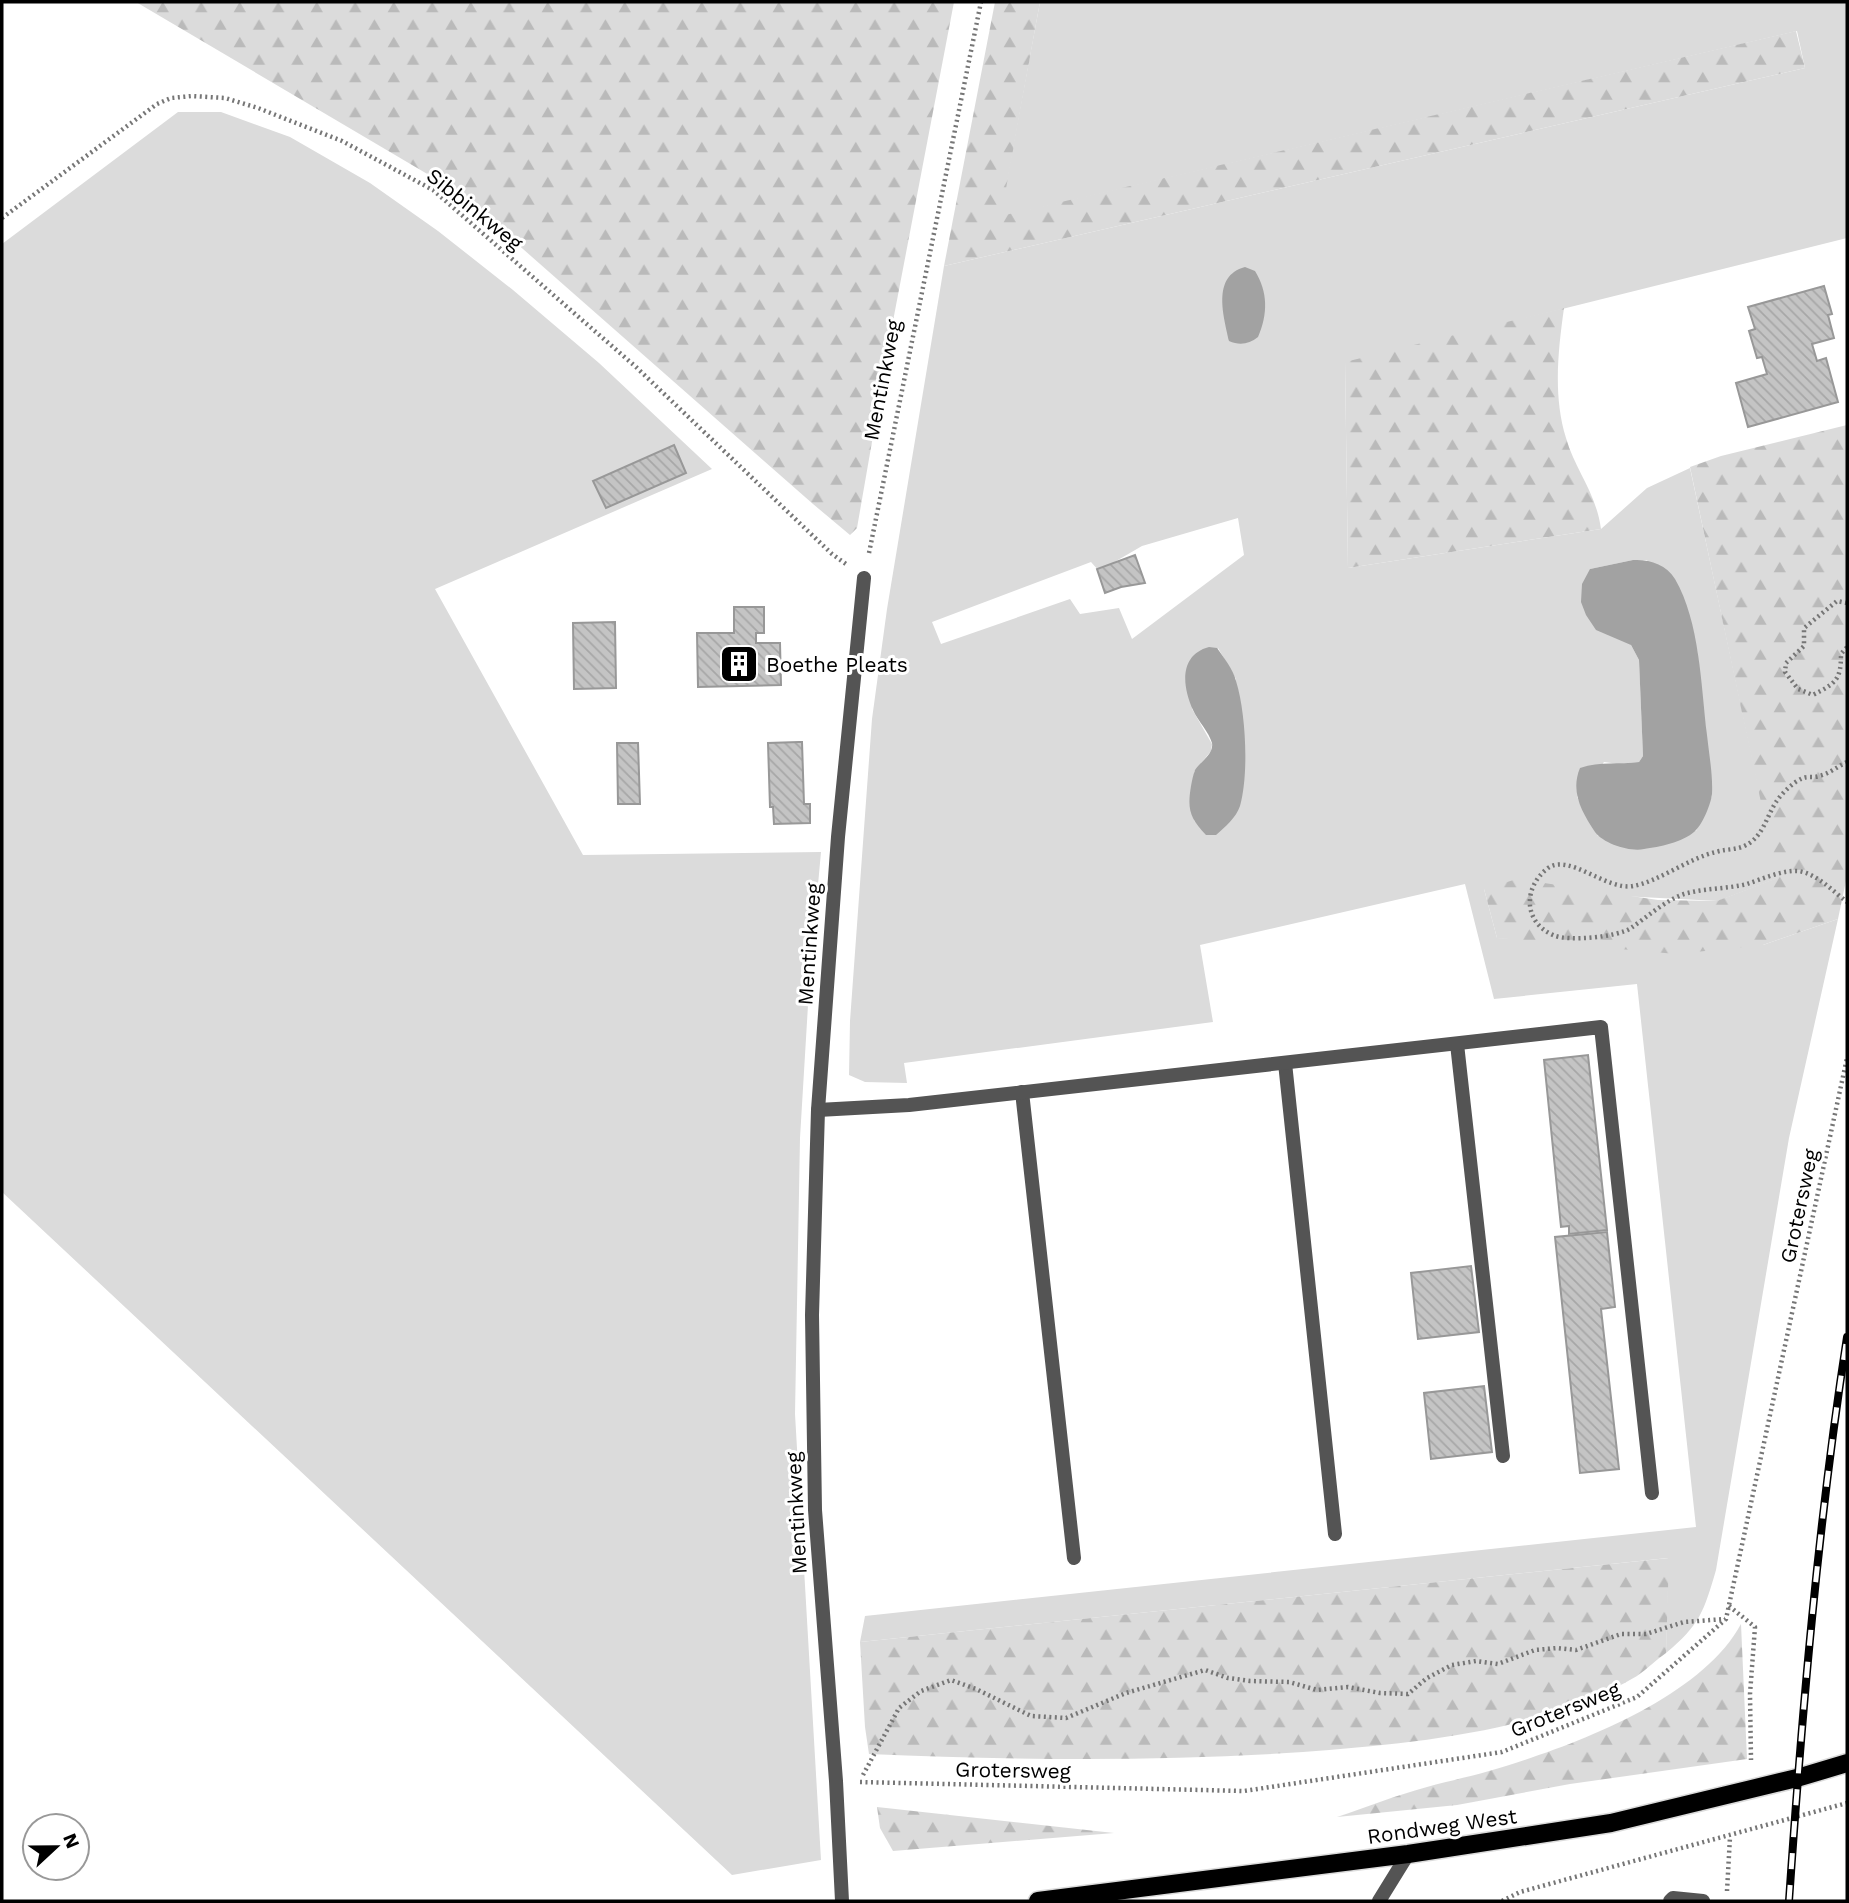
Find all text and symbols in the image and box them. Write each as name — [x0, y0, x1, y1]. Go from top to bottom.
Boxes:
street label: Sibbinkweg — [422, 163, 529, 256]
street label: Mentinkweg — [858, 317, 906, 443]
building icon: Boethe Pleats — [718, 643, 760, 685]
place label: Boethe Pleats — [766, 652, 908, 677]
street label: Mentinkweg — [792, 881, 826, 1006]
street label: Grotersweg — [1775, 1146, 1823, 1265]
street label: Mentinkweg — [780, 1450, 812, 1575]
street label: Grotersweg — [1507, 1675, 1624, 1742]
street label: Grotersweg — [955, 1756, 1072, 1784]
street label: Rondweg West — [1365, 1803, 1519, 1849]
north arrow — [21, 1812, 91, 1882]
text: N — [58, 1830, 85, 1852]

